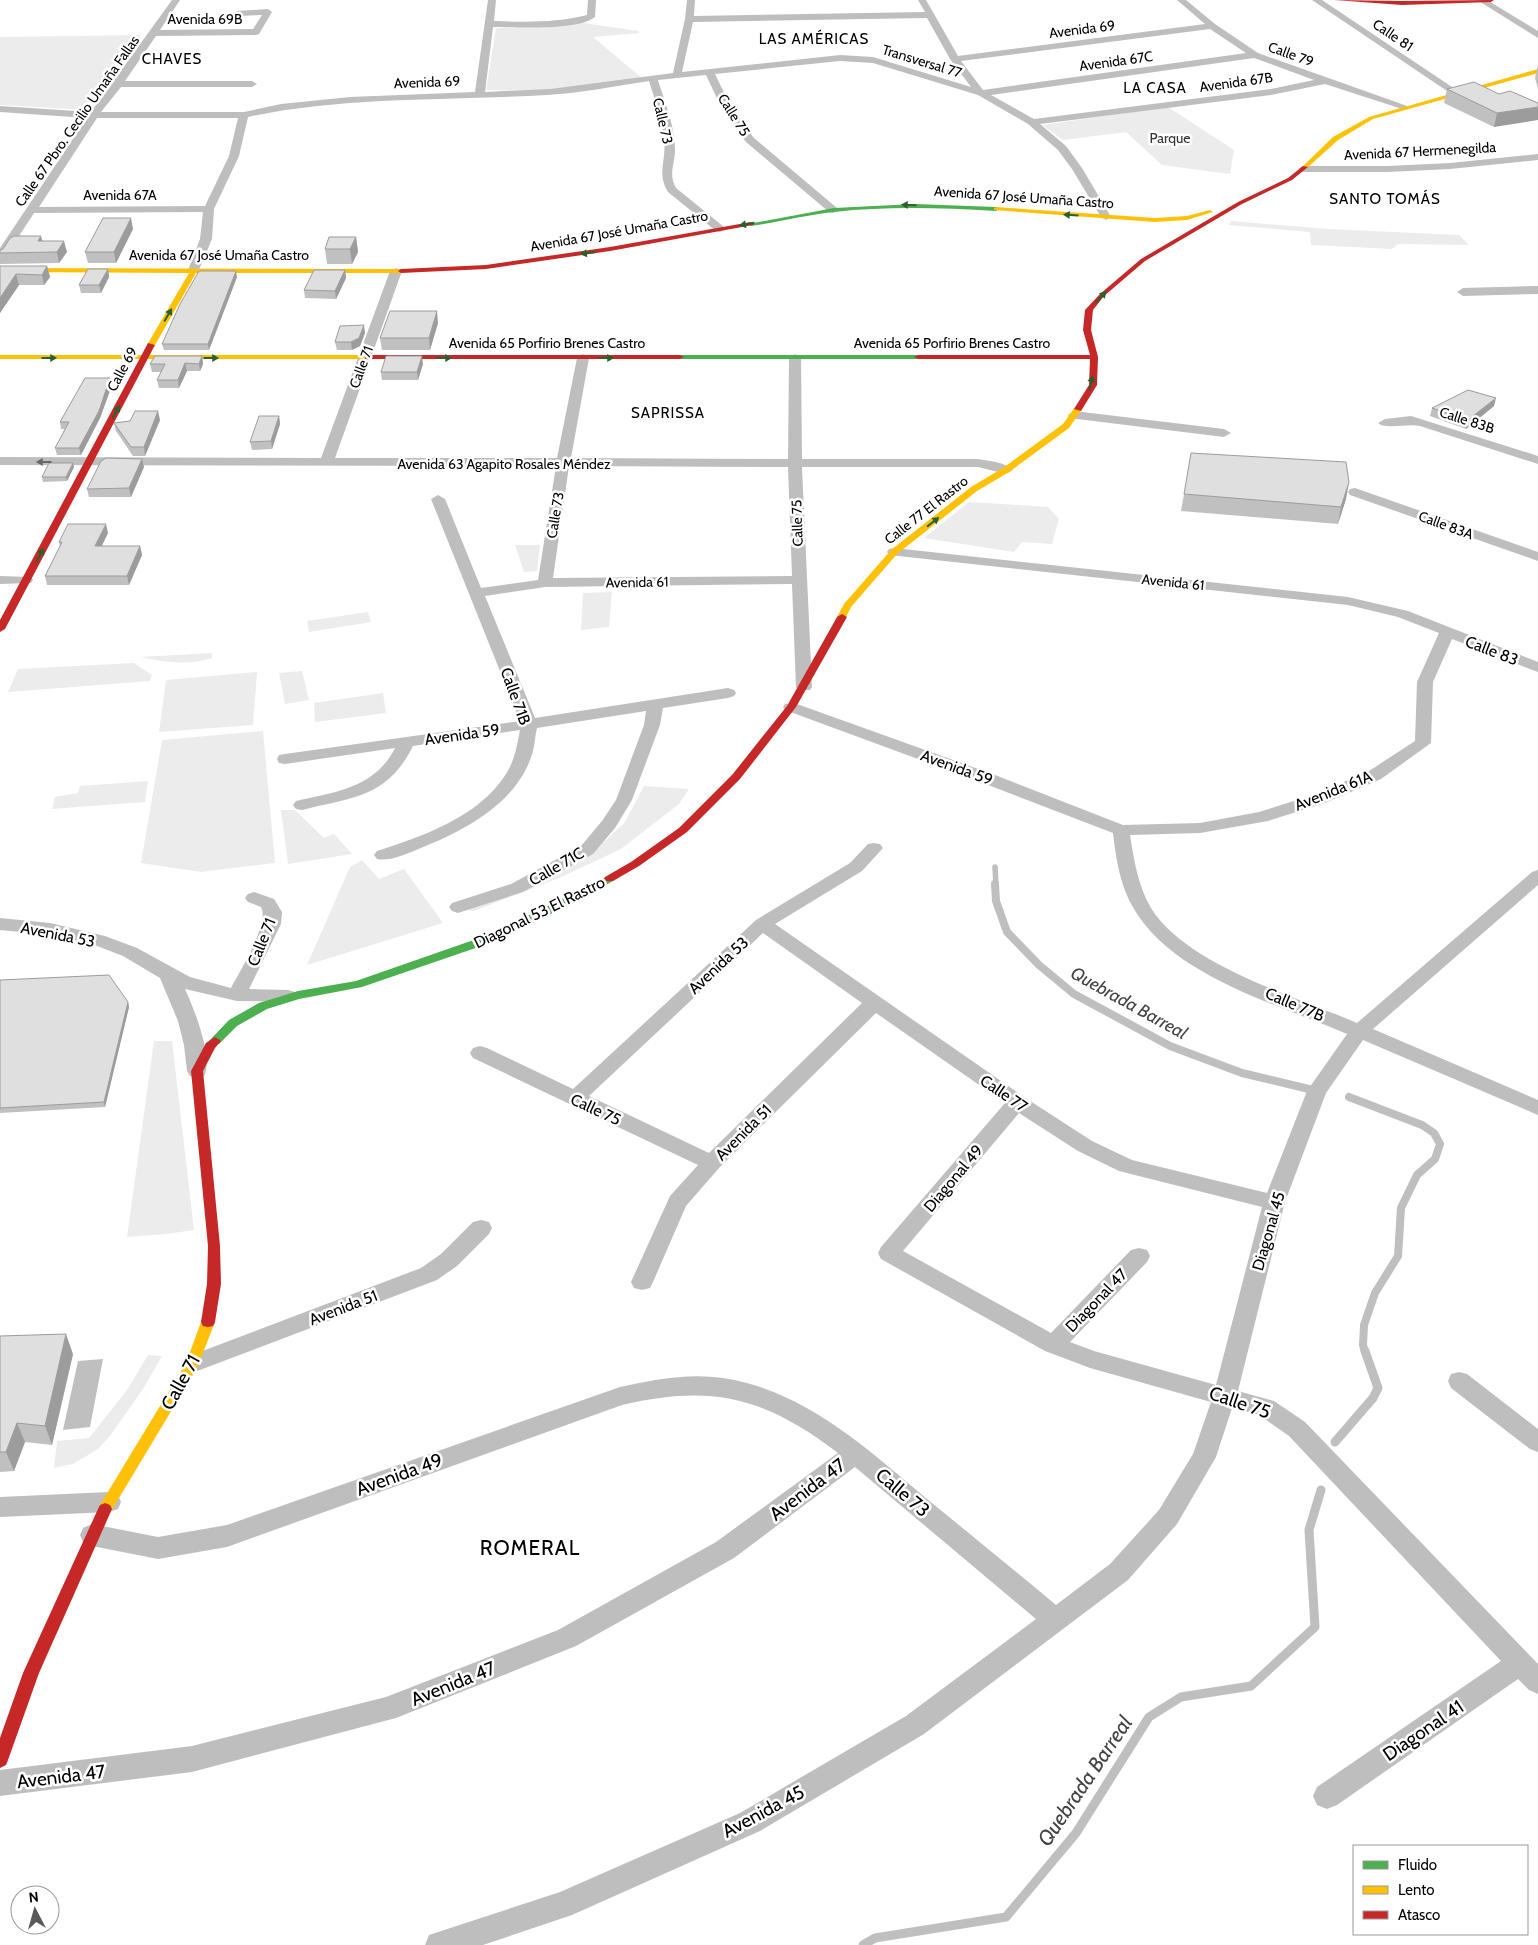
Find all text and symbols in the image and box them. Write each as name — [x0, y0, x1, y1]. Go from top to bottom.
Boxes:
street label: Avenida 69B — [168, 10, 242, 28]
street label: Calle 81 — [1369, 15, 1417, 55]
street label: Avenida 69 — [1048, 16, 1116, 42]
district label: LAS AMÉRICAS — [759, 29, 869, 48]
street label: Calle 67 Pbro. Cecilio Umaña Fallas — [11, 32, 143, 210]
street label: Calle 79 — [1266, 37, 1316, 71]
street label: Transversal 77 — [880, 40, 964, 82]
street label: Avenida 67C — [1078, 47, 1154, 75]
district label: CHAVES — [142, 50, 202, 68]
street label: Avenida 67B — [1198, 68, 1274, 96]
street label: Avenida 69 — [394, 72, 461, 92]
district label: LA CASA — [1123, 79, 1187, 97]
street label: Calle 75 — [714, 90, 754, 140]
street label: Calle 73 — [649, 96, 677, 146]
park label: Parque — [1149, 129, 1191, 147]
street label: Avenida 67 Hermenegilda — [1344, 138, 1497, 164]
street label: Avenida 67 José Umaña Castro — [934, 182, 1115, 212]
street label: Avenida 67A — [83, 186, 157, 204]
district label: SANTO TOMÁS — [1329, 189, 1441, 208]
one-way arrow — [900, 201, 916, 209]
street label: Avenida 67 José Umaña Castro — [529, 206, 710, 256]
one-way arrow — [1063, 210, 1079, 218]
one-way arrow — [739, 221, 755, 229]
street label: Avenida 67 José Umaña Castro — [129, 246, 309, 264]
one-way arrow — [579, 249, 595, 257]
one-way arrow — [1095, 291, 1107, 303]
one-way arrow — [164, 309, 173, 322]
street label: Avenida 65 Porfirio Brenes Castro — [449, 334, 645, 352]
street label: Avenida 65 Porfirio Brenes Castro — [854, 334, 1050, 352]
street label: Calle 69 — [103, 343, 141, 394]
street label: Calle 71 — [345, 343, 377, 391]
one-way arrow — [41, 354, 57, 362]
one-way arrow — [203, 354, 219, 362]
one-way arrow — [436, 354, 452, 362]
one-way arrow — [598, 354, 614, 362]
one-way arrow — [1087, 376, 1095, 391]
street label: Calle 83B — [1437, 403, 1497, 437]
one-way arrow — [112, 404, 120, 419]
district label: SAPRISSA — [631, 404, 705, 422]
street label: Avenida 63 Agapito Rosales Méndez — [397, 455, 611, 473]
one-way arrow — [36, 458, 52, 466]
street label: Calle 77 El Rastro — [881, 472, 972, 548]
street label: Calle 73 — [542, 490, 568, 540]
street label: Calle 75 — [787, 499, 807, 547]
street label: Calle 83A — [1416, 507, 1476, 543]
one-way arrow — [926, 517, 939, 527]
one-way arrow — [35, 548, 44, 562]
street label: Avenida 61 — [1141, 570, 1205, 594]
street label: Avenida 61 — [605, 572, 669, 592]
street label: Calle 83 — [1463, 632, 1521, 669]
street label: Calle 71B — [496, 665, 535, 728]
street label: Avenida 59 — [423, 720, 501, 749]
street label: Avenida 59 — [918, 746, 996, 789]
street label: Avenida 61A — [1292, 766, 1375, 815]
street label: Calle 71C — [526, 843, 587, 890]
street label: Diagonal 53 El Rastro — [471, 872, 608, 952]
street label: Calle 71 — [243, 915, 280, 969]
street label: Avenida 53 — [19, 918, 97, 951]
street label: Avenida 53 — [684, 933, 752, 998]
water label: Quebrada Barreal — [1067, 962, 1192, 1044]
street label: Calle 77B — [1262, 984, 1328, 1026]
street label: Calle 77 — [976, 1071, 1031, 1116]
street label: Calle 75 — [568, 1090, 624, 1129]
street label: Avenida 51 — [711, 1100, 775, 1164]
street label: Diagonal 49 — [920, 1141, 987, 1216]
street label: Diagonal 45 — [1248, 1189, 1289, 1273]
street label: Diagonal 47 — [1062, 1265, 1131, 1336]
street label: Avenida 51 — [306, 1286, 380, 1329]
street label: Calle 71 — [156, 1351, 205, 1414]
street label: Calle 75 — [1206, 1381, 1274, 1424]
street label: Avenida 49 — [353, 1448, 446, 1501]
street label: Avenida 47 — [765, 1453, 850, 1525]
street label: Calle 73 — [871, 1463, 934, 1522]
district label: ROMERAL — [480, 1535, 580, 1560]
street label: Avenida 47 — [408, 1656, 499, 1711]
street label: Diagonal 41 — [1379, 1695, 1468, 1766]
water label: Quebrada Barreal — [1032, 1711, 1137, 1851]
street label: Avenida 47 — [15, 1760, 107, 1793]
street label: Avenida 45 — [718, 1780, 808, 1843]
legend — [1353, 1845, 1528, 1935]
text: Fluido — [1398, 1856, 1437, 1874]
text: Lento — [1398, 1881, 1435, 1899]
north arrow — [10, 1885, 60, 1935]
text: N — [28, 1888, 40, 1907]
text: Atasco — [1398, 1906, 1440, 1924]

